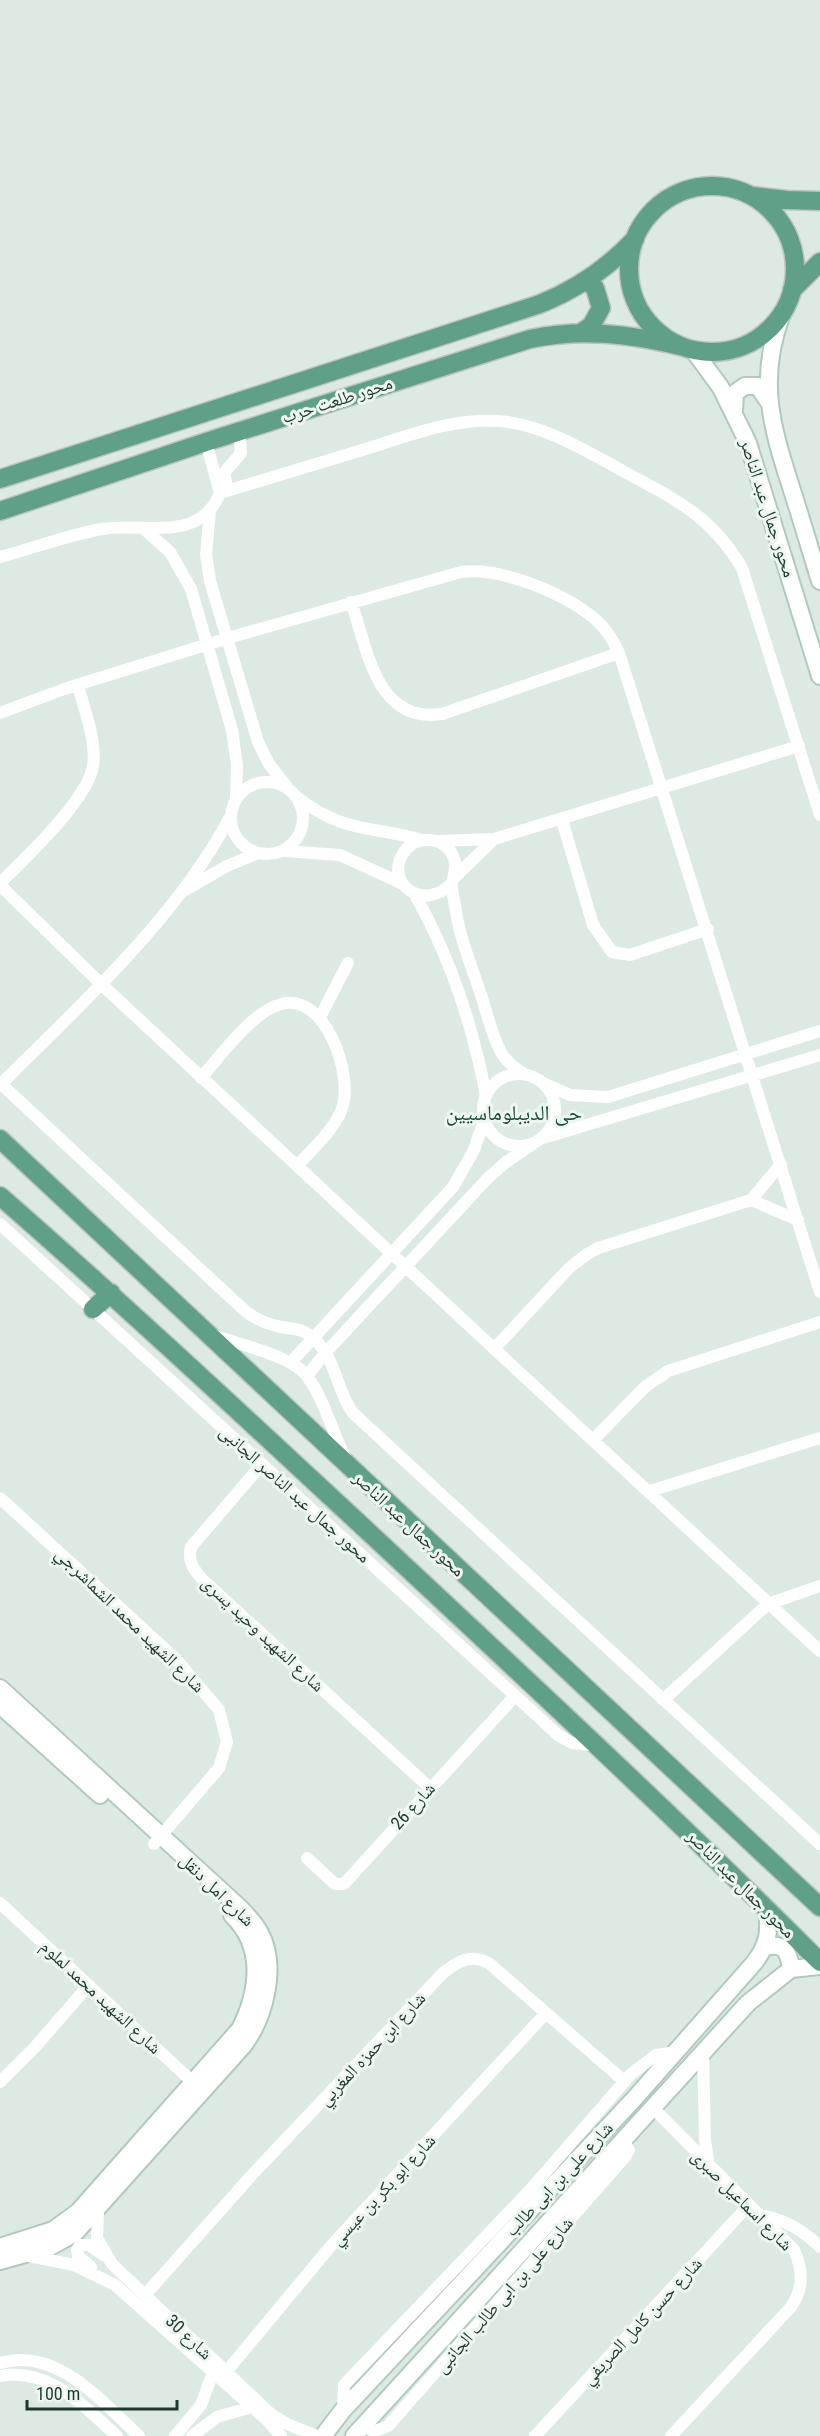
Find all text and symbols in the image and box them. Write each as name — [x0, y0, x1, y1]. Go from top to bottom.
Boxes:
street label: محور طلعت حرب — [279, 372, 395, 428]
street label: محور جمال عبد الناصر — [735, 435, 801, 580]
district label: حى الديبلوماسيين — [446, 1101, 582, 1126]
street label: محور جمال عبد الناصر الجانبى — [215, 1420, 375, 1568]
street label: محور جمال عبد الناصر — [348, 1466, 469, 1581]
street label: شارع الشهيد محمد الشماشرجي — [48, 1543, 209, 1700]
street label: شارع الشهيد وحيد يسرى — [197, 1571, 329, 1697]
street label: شارع 26 — [386, 1778, 440, 1834]
street label: محور جمال عبد الناصر — [681, 1824, 800, 1943]
street label: شارع امل دنقل — [175, 1849, 259, 1931]
street label: شارع الشهيد محمد لملوم — [35, 1935, 166, 2060]
street label: شارع ابن حمزه المغربي — [314, 1988, 433, 2113]
street label: شارع على بن ابى طالب — [500, 2117, 618, 2241]
street label: شارع ابو بكر بن عيسي — [326, 2130, 443, 2253]
street label: شارع اسماعيل صبرى — [687, 2145, 797, 2255]
street label: شارع على بن ابى طالب الجانبى — [430, 2212, 578, 2378]
street label: شارع حسن كامل الصريفي — [577, 2253, 709, 2392]
street label: شارع 30 — [161, 2310, 217, 2364]
scale bar — [27, 2373, 177, 2411]
text: 100 m — [36, 2383, 80, 2404]

